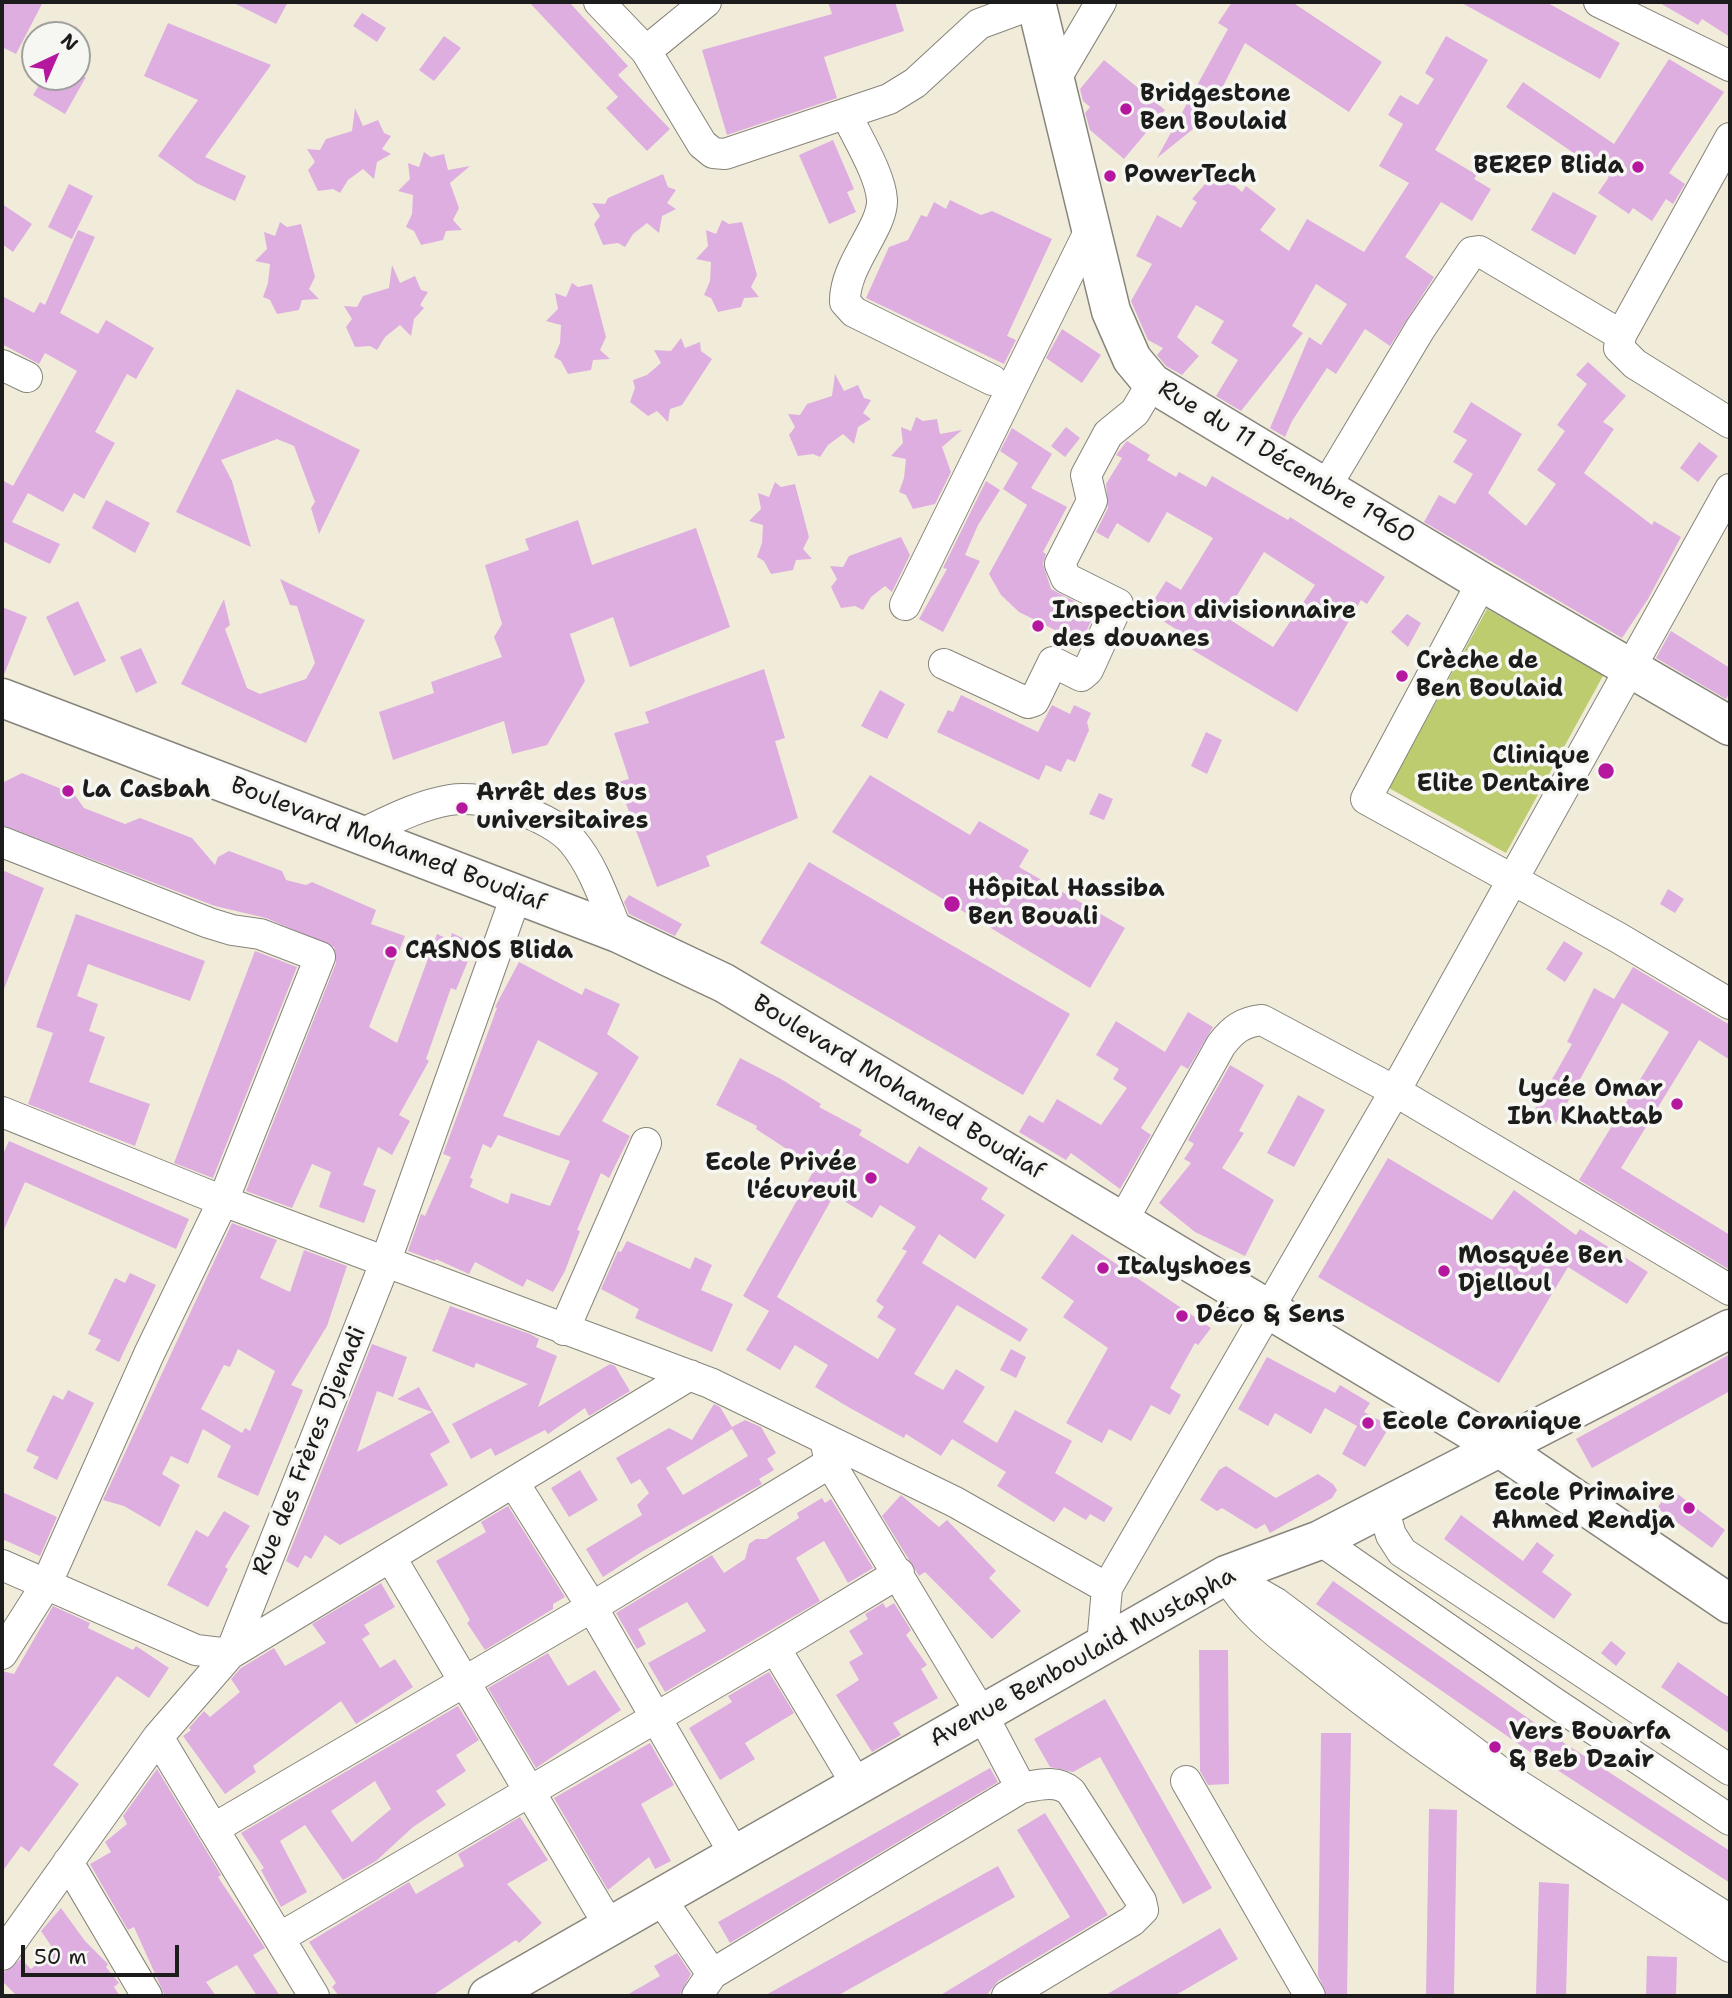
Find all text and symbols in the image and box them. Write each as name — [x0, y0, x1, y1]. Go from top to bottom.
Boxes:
north arrow — [21, 21, 91, 91]
text: N — [55, 28, 84, 56]
place label: Bridgestone Ben Boulaid — [1140, 81, 1291, 137]
marker: Bridgestone Ben Boulaid — [1118, 101, 1134, 117]
place label: BEREP Blida — [1474, 153, 1624, 181]
marker: BEREP Blida — [1630, 159, 1646, 175]
place label: PowerTech — [1124, 162, 1256, 190]
marker: PowerTech — [1102, 168, 1118, 184]
street label: Rue du 11 Décembre 1960 — [1152, 375, 1420, 551]
place label: Inspection divisionnaire des douanes — [1052, 598, 1356, 654]
marker: Inspection divisionnaire des douanes — [1030, 618, 1046, 634]
place label: Crèche de Ben Boulaid — [1416, 648, 1563, 704]
marker: Crèche de Ben Boulaid — [1394, 668, 1410, 684]
place label: Clinique Elite Dentaire — [1417, 743, 1590, 799]
marker: Clinique Elite Dentaire — [1596, 761, 1616, 781]
street label: Boulevard Mohamed Boudiaf — [226, 772, 550, 918]
place label: La Casbah — [82, 777, 211, 805]
place label: Arrêt des Bus universitaires — [476, 780, 648, 836]
marker: La Casbah — [60, 783, 76, 799]
marker: Arrêt des Bus universitaires — [454, 800, 470, 816]
place label: Hôpital Hassiba Ben Bouali — [968, 876, 1165, 932]
marker: Hôpital Hassiba Ben Bouali — [942, 894, 962, 914]
place label: CASNOS Blida — [405, 938, 573, 966]
marker: CASNOS Blida — [383, 944, 399, 960]
street label: Boulevard Mohamed Boudiaf — [747, 989, 1049, 1187]
place label: Lycée Omar Ibn Khattab — [1507, 1076, 1663, 1132]
marker: Lycée Omar Ibn Khattab — [1669, 1096, 1685, 1112]
place label: Ecole Privée l'écureuil — [705, 1150, 857, 1206]
marker: Ecole Privée l'écureuil — [863, 1170, 879, 1186]
place label: Mosquée Ben Djelloul — [1458, 1243, 1623, 1299]
place label: Italyshoes — [1117, 1254, 1251, 1282]
marker: Italyshoes — [1095, 1260, 1111, 1276]
marker: Mosquée Ben Djelloul — [1436, 1263, 1452, 1279]
place label: Déco & Sens — [1196, 1302, 1345, 1330]
marker: Déco & Sens — [1174, 1308, 1190, 1324]
street label: Rue des Frères Djenadi — [247, 1322, 373, 1580]
place label: Ecole Coranique — [1382, 1409, 1582, 1437]
marker: Ecole Coranique — [1360, 1415, 1376, 1431]
place label: Ecole Primaire Ahmed Rendja — [1492, 1480, 1675, 1536]
marker: Ecole Primaire Ahmed Rendja — [1681, 1500, 1697, 1516]
street label: Avenue Benboulaid Mustapha — [925, 1562, 1241, 1754]
place label: Vers Bouarfa & Beb Dzair — [1509, 1719, 1671, 1775]
marker: Vers Bouarfa & Beb Dzair — [1487, 1739, 1503, 1755]
scale bar — [24, 1932, 182, 1976]
text: 50 m — [34, 1943, 87, 1971]

